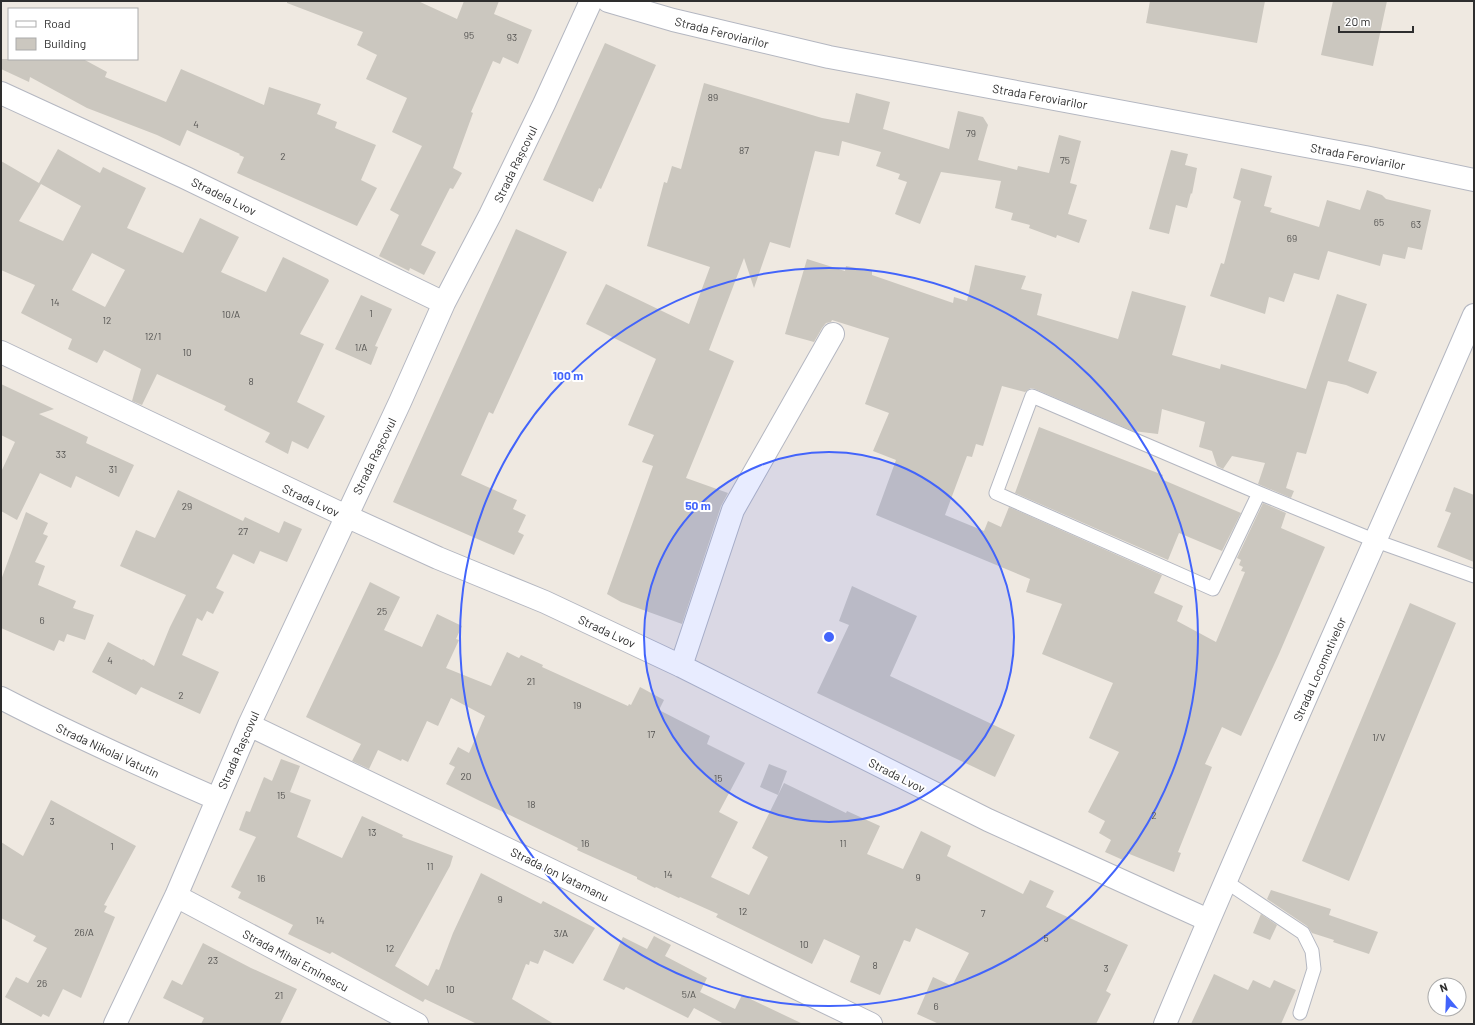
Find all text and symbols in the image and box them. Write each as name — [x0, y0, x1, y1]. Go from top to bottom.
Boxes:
legend — [8, 8, 138, 60]
scale bar — [1339, 8, 1413, 34]
street label: Strada Feroviarilor — [674, 14, 771, 51]
text: 20 m — [1345, 14, 1371, 28]
text: Road — [44, 16, 71, 30]
house number: 95 — [464, 29, 474, 41]
house number: 93 — [507, 31, 517, 43]
text: Building — [44, 36, 86, 50]
street label: Strada Feroviarilor — [991, 81, 1089, 111]
house number: 89 — [708, 91, 718, 103]
house number: 4 — [193, 118, 199, 130]
street label: Strada Rașcovul — [490, 123, 540, 205]
house number: 79 — [966, 127, 976, 139]
street label: Strada Feroviarilor — [1309, 140, 1407, 172]
house number: 87 — [739, 144, 749, 156]
house number: 2 — [280, 150, 286, 162]
house number: 75 — [1060, 154, 1070, 166]
street label: Stradela Lvov — [189, 174, 259, 218]
house number: 65 — [1374, 216, 1384, 228]
house number: 63 — [1411, 218, 1421, 230]
house number: 69 — [1287, 232, 1297, 244]
house number: 14 — [50, 296, 60, 308]
house number: 1 — [369, 307, 373, 319]
house number: 10/A — [222, 308, 240, 320]
house number: 12 — [103, 314, 111, 326]
house number: 12/1 — [145, 330, 161, 342]
house number: 1/A — [355, 341, 367, 353]
house number: 10 — [182, 346, 192, 358]
text: 100 m — [553, 368, 583, 382]
house number: 8 — [248, 375, 254, 387]
street label: Strada Rașcovul — [349, 415, 399, 497]
house number: 33 — [56, 448, 66, 460]
house number: 31 — [109, 463, 117, 475]
street label: Strada Lvov — [280, 481, 342, 519]
text: 50 m — [685, 498, 711, 512]
house number: 29 — [182, 500, 192, 512]
house number: 27 — [238, 525, 248, 537]
house number: 25 — [377, 605, 387, 617]
street label: Strada Lvov — [576, 612, 638, 650]
house number: 6 — [39, 614, 45, 626]
street label: Strada Locomotivelor — [1290, 614, 1348, 723]
centre of rings — [822, 630, 836, 644]
house number: 4 — [107, 654, 113, 666]
house number: 21 — [527, 675, 535, 687]
house number: 2 — [178, 689, 184, 701]
house number: 19 — [573, 699, 581, 711]
street label: Strada Rașcovul — [215, 709, 261, 791]
street label: Strada Nikolai Vatutin — [54, 720, 162, 780]
house number: 17 — [647, 728, 655, 740]
house number: 1/V — [1372, 731, 1386, 743]
street label: Strada Lvov — [867, 755, 928, 795]
house number: 20 — [460, 770, 472, 782]
house number: 15 — [714, 772, 722, 784]
house number: 15 — [277, 789, 285, 801]
house number: 18 — [527, 798, 535, 810]
house number: 2 — [1151, 809, 1157, 821]
house number: 3 — [49, 815, 55, 827]
house number: 13 — [368, 826, 376, 838]
house number: 16 — [581, 837, 589, 849]
house number: 11 — [839, 837, 847, 849]
house number: 1 — [110, 840, 114, 852]
street label: Strada Ion Vatamanu — [509, 844, 611, 904]
house number: 11 — [426, 860, 434, 872]
house number: 14 — [663, 868, 673, 880]
house number: 9 — [915, 871, 921, 883]
house number: 16 — [257, 872, 265, 884]
house number: 9 — [497, 893, 503, 905]
house number: 12 — [739, 905, 747, 917]
house number: 7 — [981, 907, 986, 919]
house number: 14 — [315, 914, 325, 926]
house number: 26/A — [74, 926, 94, 938]
street label: Strada Mihai Eminescu — [241, 926, 351, 994]
house number: 3/A — [554, 927, 568, 939]
house number: 5 — [1043, 932, 1049, 944]
house number: 10 — [799, 938, 809, 950]
house number: 12 — [386, 942, 394, 954]
house number: 23 — [208, 954, 218, 966]
house number: 8 — [872, 959, 878, 971]
house number: 3 — [1103, 962, 1109, 974]
house number: 26 — [37, 977, 47, 989]
north arrow — [1427, 977, 1467, 1017]
text: N — [1438, 980, 1449, 994]
house number: 10 — [445, 983, 455, 995]
house number: 5/A — [682, 988, 696, 1000]
house number: 21 — [275, 989, 283, 1001]
house number: 6 — [933, 1000, 939, 1012]

